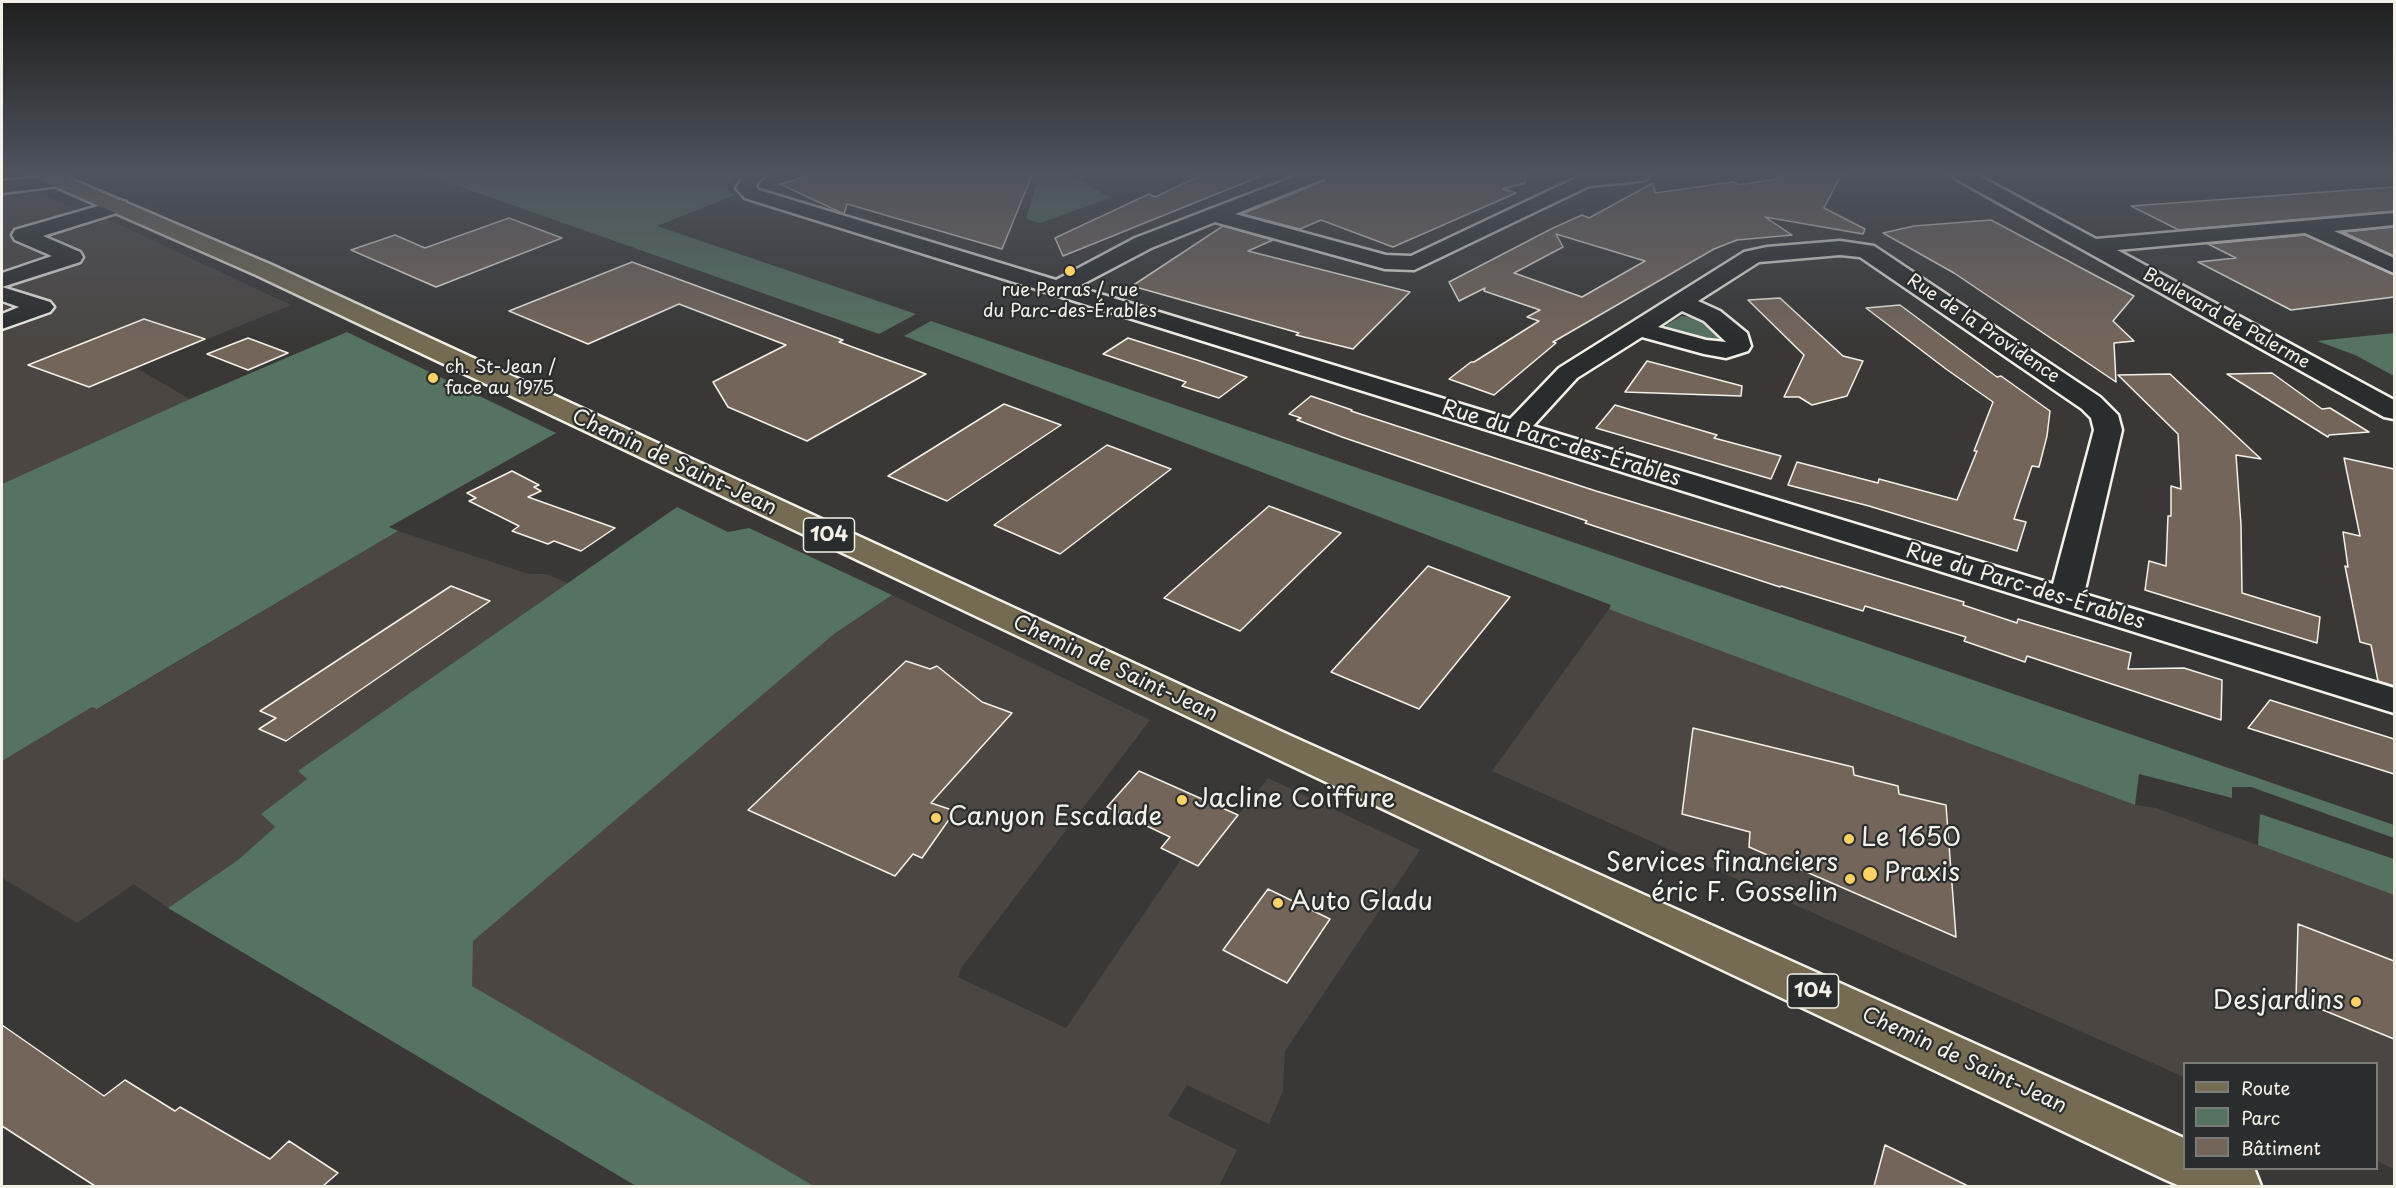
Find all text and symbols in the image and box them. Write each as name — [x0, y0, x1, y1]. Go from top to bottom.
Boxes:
marker: rue Perras / rue du Parc-des-Érables — [1063, 264, 1077, 278]
street label: Boulevard de Palerme — [2139, 264, 2313, 374]
street label: Rue de la Providence — [1903, 270, 2063, 388]
place label: rue Perras / rue du Parc-des-Érables — [983, 280, 1157, 322]
place label: ch. St-Jean / face au 1975 — [445, 357, 556, 400]
marker: ch. St-Jean / face au 1975 — [426, 371, 440, 385]
street label: Rue du Parc-des-Érables — [1438, 396, 1684, 492]
street label: Chemin de Saint-Jean — [567, 404, 781, 522]
road number: 104 — [804, 518, 854, 552]
street label: Rue du Parc-des-Érables — [1902, 539, 2148, 635]
street label: Chemin de Saint-Jean — [1008, 610, 1222, 728]
place label: Jacline Coiffure — [1194, 784, 1395, 816]
marker: Jacline Coiffure — [1175, 793, 1189, 807]
place label: Canyon Escalade — [948, 802, 1162, 834]
marker: Canyon Escalade — [929, 811, 943, 825]
place label: Le 1650 — [1861, 823, 1961, 855]
marker: Le 1650 — [1842, 832, 1856, 846]
place label: Services financiers éric F. Gosselin — [1606, 848, 1838, 910]
place label: Praxis — [1884, 858, 1960, 890]
marker: Praxis — [1861, 865, 1879, 883]
marker: Services financiers éric F. Gosselin — [1843, 872, 1857, 886]
place label: Auto Gladu — [1290, 887, 1433, 919]
marker: Auto Gladu — [1271, 896, 1285, 910]
road number: 104 — [1788, 974, 1838, 1008]
place label: Desjardins — [2213, 986, 2344, 1018]
marker: Desjardins — [2349, 995, 2363, 1009]
street label: Chemin de Saint-Jean — [1857, 1002, 2071, 1120]
legend — [2183, 1062, 2378, 1170]
text: Route — [2241, 1074, 2290, 1101]
text: Parc — [2241, 1104, 2280, 1131]
text: Bâtiment — [2241, 1134, 2321, 1161]

